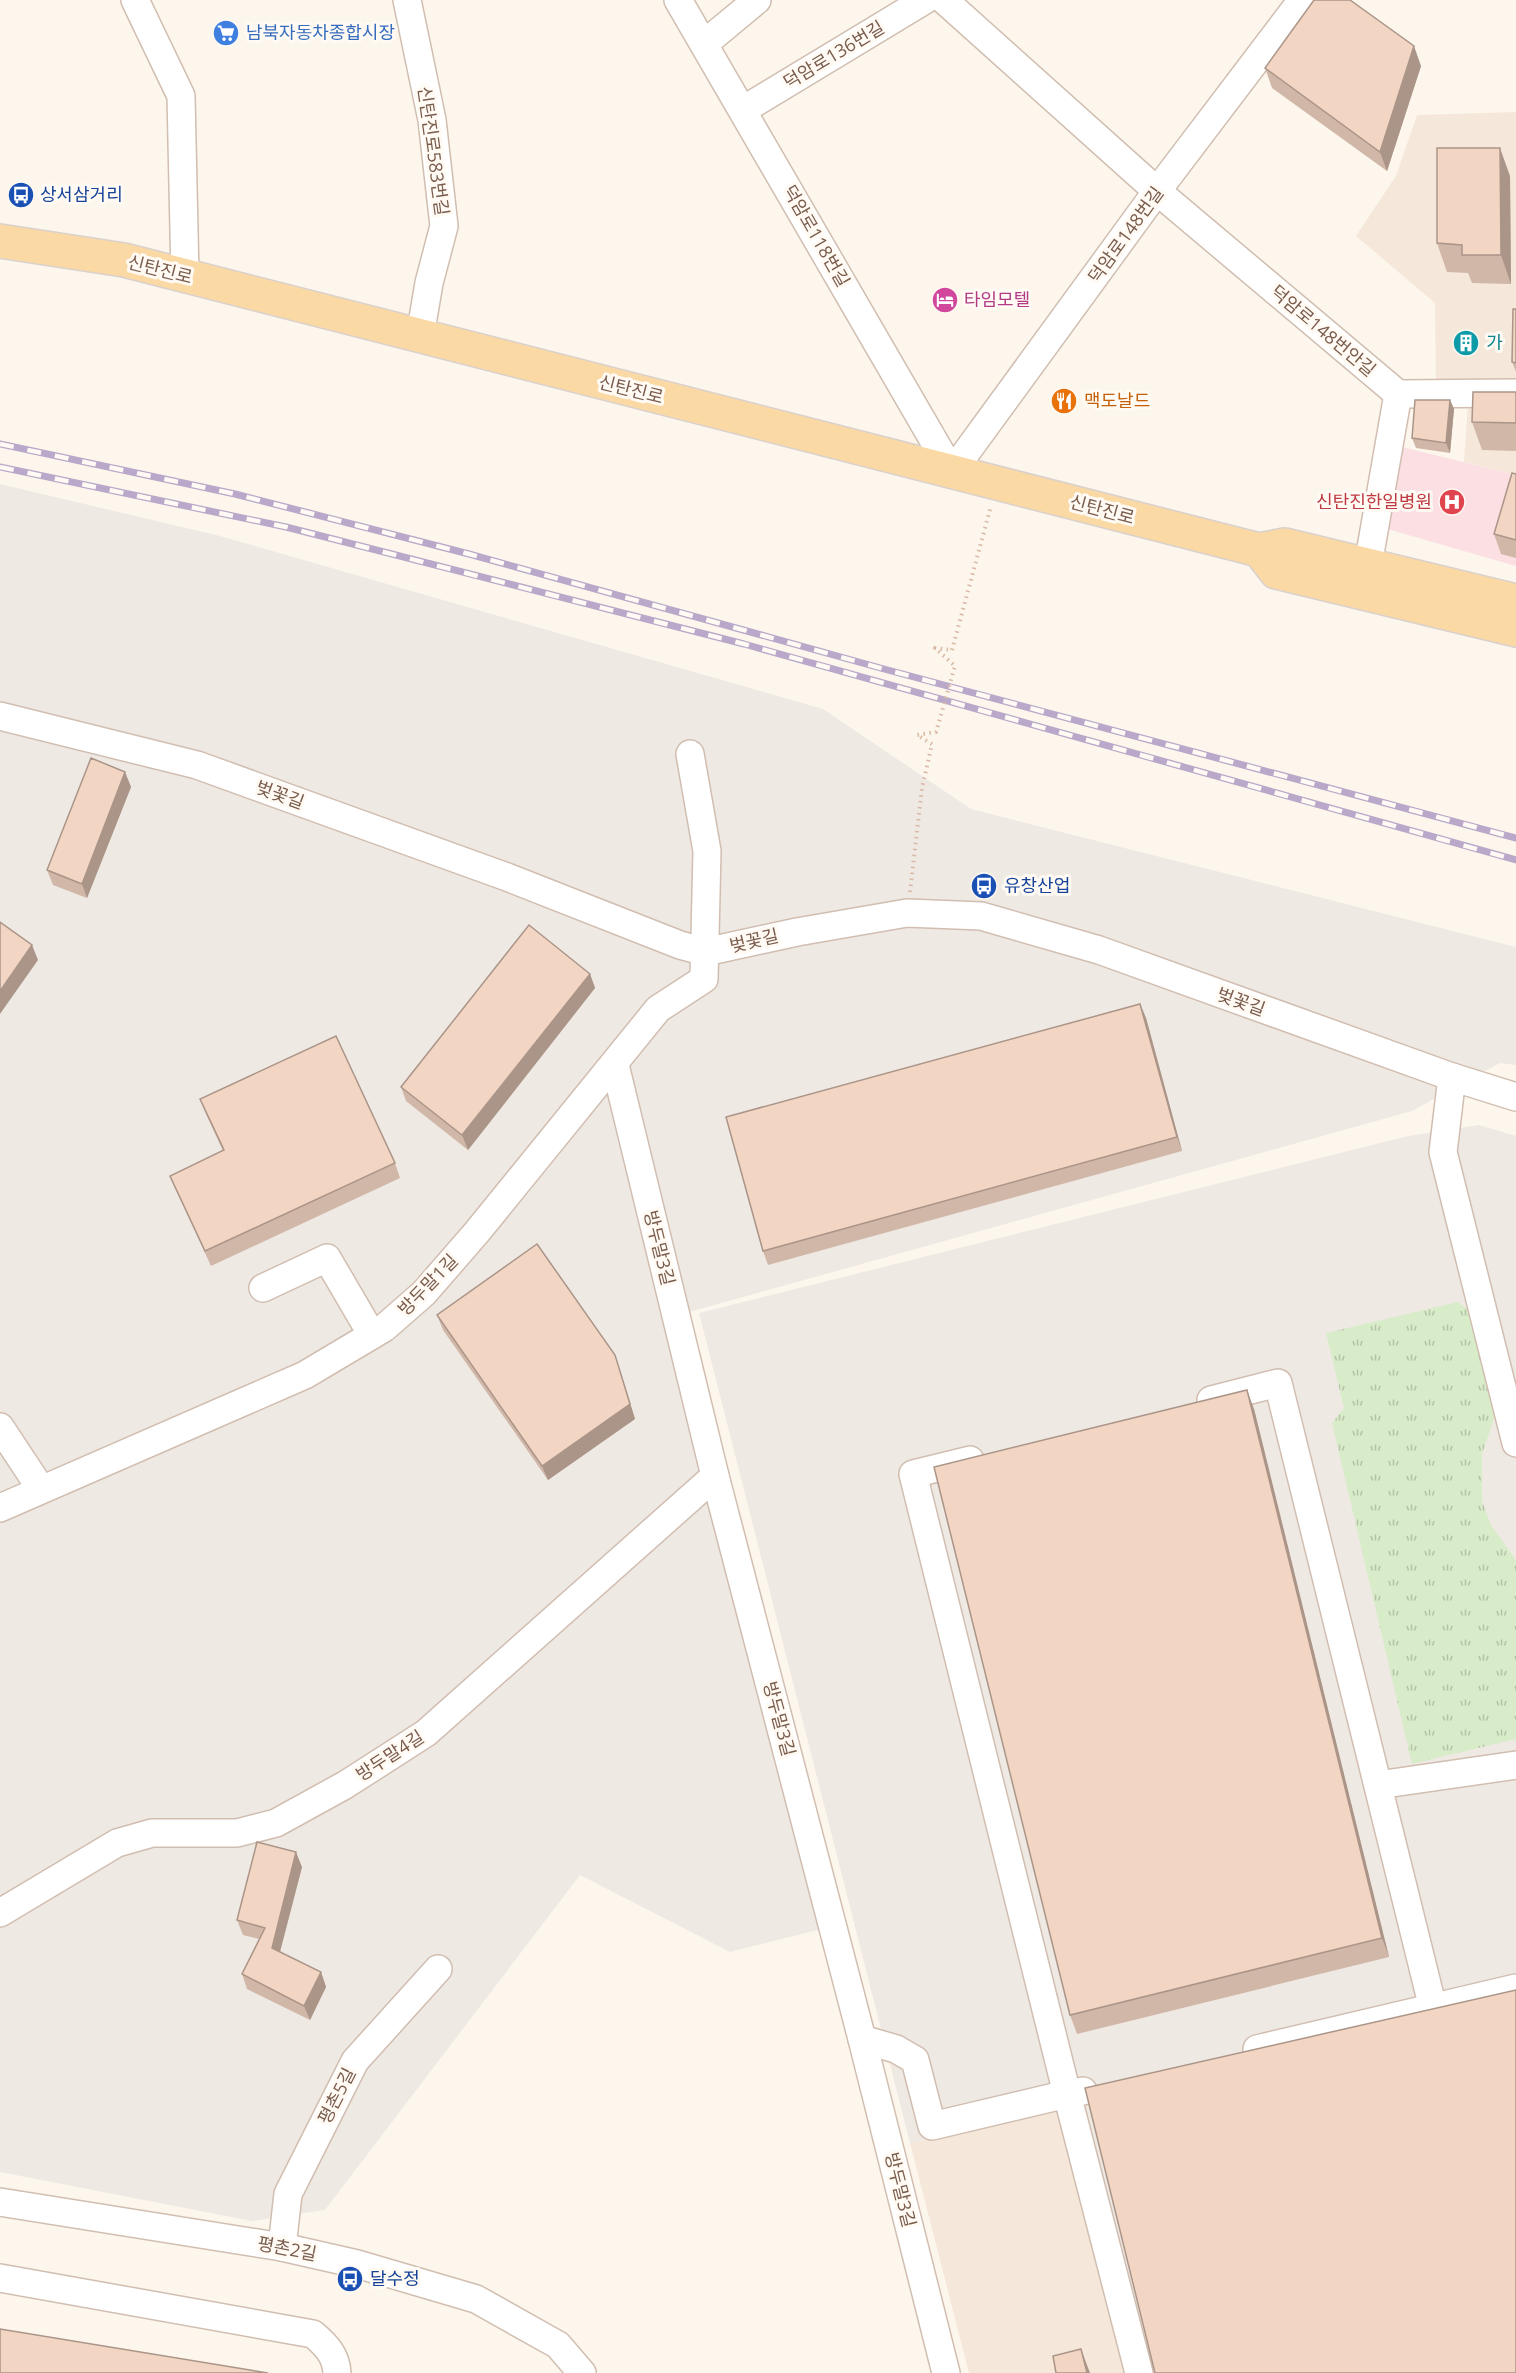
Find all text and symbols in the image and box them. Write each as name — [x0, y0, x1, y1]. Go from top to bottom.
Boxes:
street label: 덕암로136번길 — [779, 15, 888, 94]
supermarket icon: 남북자동차종합시장 — [211, 18, 241, 48]
place label: 남북자동차종합시장 — [246, 20, 395, 44]
street label: 신탄진로583번길 — [413, 85, 455, 217]
bus stop icon: 상서삼거리 — [6, 180, 36, 210]
street label: 덕암로118번길 — [778, 180, 856, 291]
street label: 덕암로148번길 — [1082, 181, 1168, 287]
place label: 상서삼거리 — [40, 182, 123, 206]
street label: 신탄진로 — [125, 249, 195, 289]
street label: 덕암로148번안길 — [1266, 279, 1381, 381]
hotel icon: 타임모텔 — [930, 285, 960, 315]
place label: 타임모텔 — [964, 287, 1030, 311]
building icon: 가 — [1451, 328, 1481, 358]
place label: 가 — [1486, 330, 1503, 354]
street label: 신탄진로 — [596, 369, 666, 409]
restaurant icon: 맥도날드 — [1049, 386, 1079, 416]
place label: 맥도날드 — [1084, 388, 1150, 412]
hospital icon: 신탄진한일병원 — [1437, 487, 1467, 517]
street label: 신탄진로 — [1067, 489, 1137, 529]
place label: 신탄진한일병원 — [1316, 489, 1432, 513]
street label: 벚꽃길 — [253, 774, 308, 814]
bus stop icon: 유창산업 — [969, 871, 999, 901]
place label: 유창산업 — [1004, 873, 1070, 897]
street label: 벚꽃길 — [727, 923, 781, 957]
street label: 벚꽃길 — [1214, 981, 1269, 1021]
street label: 방두말3길 — [639, 1208, 681, 1288]
street label: 방두말1길 — [392, 1248, 462, 1320]
street label: 방두말3길 — [758, 1679, 801, 1759]
street label: 방두말4길 — [351, 1724, 428, 1786]
street label: 평촌5길 — [312, 2063, 360, 2128]
street label: 방두말3길 — [880, 2150, 922, 2230]
street label: 평촌2길 — [255, 2231, 319, 2266]
bus stop icon: 달수정 — [335, 2264, 365, 2294]
place label: 달수정 — [370, 2266, 420, 2290]

